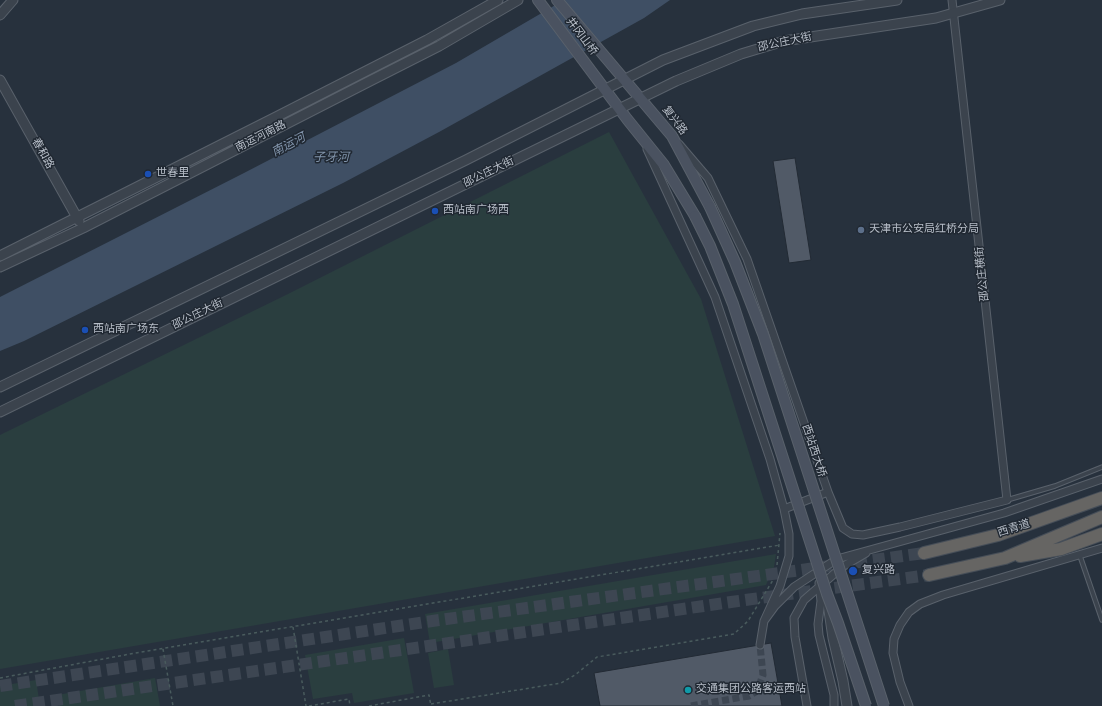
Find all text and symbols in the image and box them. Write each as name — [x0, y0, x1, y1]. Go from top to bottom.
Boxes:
street label: 井冈山桥 — [562, 15, 600, 59]
street label: 邵公庄大街 — [757, 31, 813, 55]
street label: 复兴路 — [659, 104, 689, 138]
street label: 南运河南路 — [234, 119, 288, 155]
water label: 南运河 — [270, 131, 308, 161]
street label: 春和路 — [28, 136, 56, 172]
water label: 子牙河 — [313, 152, 349, 166]
street label: 邵公庄大街 — [461, 155, 517, 191]
place label: 世春里 — [156, 167, 189, 181]
marker: 世春里 — [143, 169, 153, 179]
place label: 西站南广场西 — [443, 204, 509, 218]
marker: 西站南广场西 — [430, 206, 440, 216]
place label: 天津市公安局红桥分局 — [869, 223, 979, 237]
marker: 天津市公安局红桥分局 — [856, 225, 866, 235]
street label: 邵公庄横街 — [974, 246, 992, 302]
street label: 邵公庄大街 — [170, 297, 226, 333]
place label: 西站南广场东 — [93, 323, 159, 337]
marker: 西站南广场东 — [80, 325, 90, 335]
street label: 西站西大桥 — [798, 423, 828, 479]
street label: 西青道 — [996, 518, 1032, 540]
place label: 复兴路 — [862, 564, 895, 578]
marker: 复兴路 — [847, 565, 859, 577]
place label: 交通集团公路客运西站 — [696, 683, 806, 697]
marker: 交通集团公路客运西站 — [683, 685, 693, 695]

